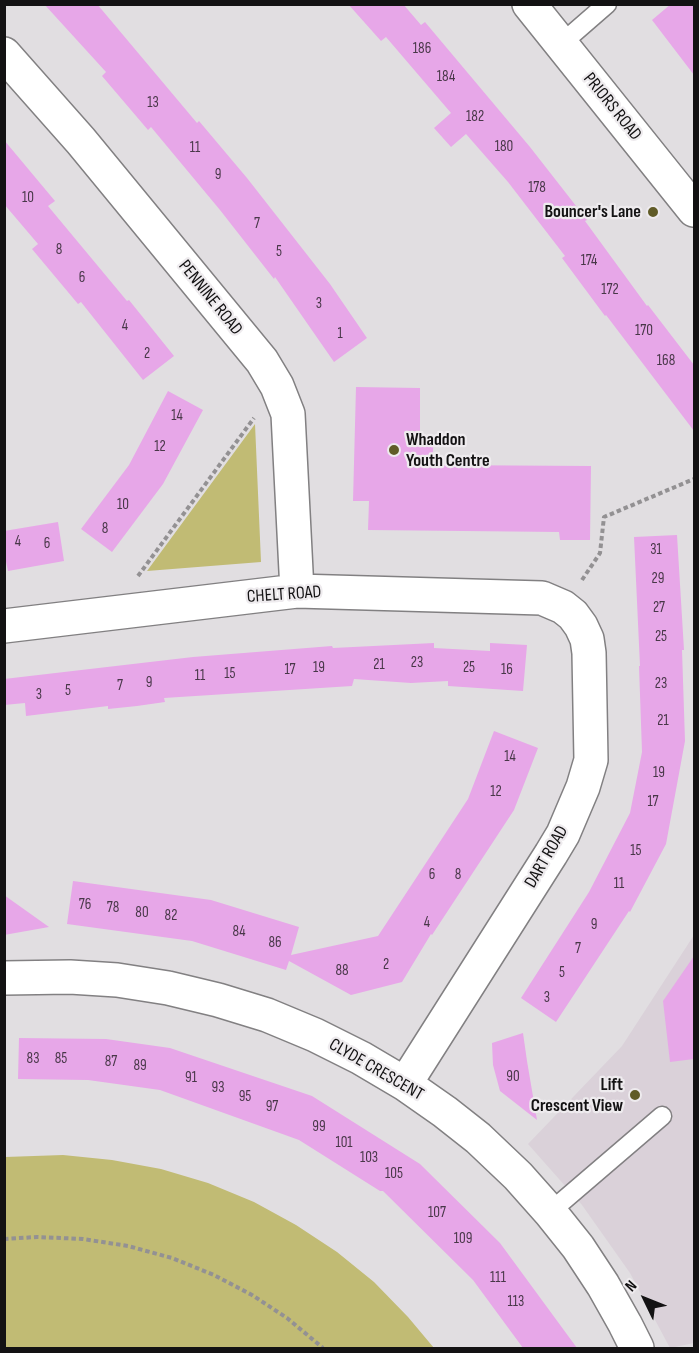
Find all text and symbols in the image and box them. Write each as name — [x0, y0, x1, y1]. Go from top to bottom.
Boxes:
house number: 186 — [413, 40, 431, 58]
house number: 184 — [437, 68, 455, 86]
street label: PRIORS ROAD — [578, 69, 646, 145]
house number: 13 — [147, 94, 159, 112]
house number: 182 — [466, 108, 484, 126]
house number: 180 — [495, 138, 513, 156]
house number: 11 — [190, 139, 200, 157]
house number: 9 — [215, 166, 221, 184]
house number: 178 — [528, 179, 546, 197]
house number: 10 — [22, 189, 34, 207]
place label: Bouncer's Lane — [545, 201, 641, 223]
marker: Bouncer's Lane — [646, 205, 660, 219]
house number: 7 — [254, 215, 260, 233]
house number: 8 — [56, 241, 62, 259]
house number: 5 — [276, 243, 282, 261]
house number: 174 — [581, 252, 597, 270]
street label: PENNINE ROAD — [173, 256, 247, 340]
house number: 6 — [79, 269, 85, 287]
house number: 172 — [601, 281, 619, 299]
house number: 3 — [316, 295, 322, 313]
house number: 4 — [122, 317, 128, 335]
house number: 170 — [635, 322, 653, 340]
house number: 1 — [337, 325, 343, 343]
house number: 2 — [144, 345, 150, 363]
house number: 168 — [657, 352, 675, 370]
house number: 14 — [171, 407, 183, 425]
place label: Whaddon Youth Centre — [406, 429, 490, 472]
house number: 12 — [154, 438, 166, 456]
marker: Whaddon Youth Centre — [387, 443, 401, 457]
house number: 10 — [117, 496, 129, 514]
house number: 8 — [102, 520, 108, 538]
house number: 4 — [15, 533, 21, 551]
house number: 6 — [44, 535, 50, 553]
house number: 31 — [650, 541, 662, 559]
house number: 29 — [652, 570, 664, 588]
street label: CHELT ROAD — [246, 582, 322, 608]
house number: 27 — [653, 599, 665, 617]
house number: 25 — [655, 628, 667, 646]
house number: 23 — [411, 654, 423, 672]
house number: 21 — [373, 656, 385, 674]
house number: 19 — [313, 659, 325, 677]
house number: 25 — [463, 659, 475, 677]
house number: 17 — [284, 661, 296, 679]
house number: 16 — [501, 661, 513, 679]
house number: 15 — [224, 665, 236, 683]
house number: 11 — [195, 667, 205, 685]
house number: 9 — [146, 674, 152, 692]
house number: 23 — [655, 675, 667, 693]
house number: 7 — [117, 677, 123, 695]
house number: 5 — [65, 682, 71, 700]
house number: 3 — [36, 686, 42, 704]
house number: 21 — [657, 712, 669, 730]
house number: 14 — [504, 748, 516, 766]
house number: 19 — [653, 764, 665, 782]
house number: 12 — [490, 783, 502, 801]
house number: 17 — [647, 793, 659, 811]
street label: DART ROAD — [521, 822, 573, 892]
house number: 15 — [630, 842, 642, 860]
house number: 6 — [429, 866, 435, 884]
house number: 8 — [455, 866, 461, 884]
house number: 11 — [614, 875, 624, 893]
house number: 76 — [79, 896, 91, 914]
house number: 78 — [107, 899, 119, 917]
house number: 80 — [135, 904, 149, 922]
house number: 82 — [165, 907, 177, 925]
house number: 4 — [424, 914, 430, 932]
house number: 9 — [591, 916, 597, 934]
house number: 84 — [232, 923, 246, 941]
house number: 86 — [268, 934, 282, 952]
house number: 7 — [575, 940, 581, 958]
house number: 2 — [383, 956, 389, 974]
house number: 88 — [335, 962, 349, 980]
house number: 5 — [559, 964, 565, 982]
house number: 3 — [544, 989, 550, 1007]
street label: CLYDE CRESCENT — [325, 1034, 427, 1106]
house number: 83 — [27, 1050, 39, 1068]
house number: 85 — [55, 1050, 67, 1068]
house number: 87 — [105, 1053, 117, 1071]
house number: 89 — [133, 1057, 147, 1075]
house number: 90 — [506, 1068, 520, 1086]
house number: 91 — [185, 1069, 197, 1087]
place label: Lift Crescent View — [531, 1074, 623, 1116]
house number: 93 — [212, 1079, 224, 1097]
house number: 95 — [239, 1088, 251, 1106]
marker: Lift Crescent View — [628, 1088, 642, 1102]
house number: 97 — [266, 1098, 278, 1116]
house number: 99 — [312, 1118, 326, 1136]
house number: 101 — [335, 1134, 353, 1152]
house number: 103 — [360, 1149, 378, 1167]
house number: 105 — [385, 1165, 403, 1183]
house number: 107 — [428, 1204, 446, 1222]
house number: 109 — [454, 1230, 472, 1248]
house number: 111 — [490, 1269, 506, 1287]
north arrow — [615, 1269, 675, 1329]
text: N — [622, 1277, 641, 1296]
house number: 113 — [508, 1293, 524, 1311]

